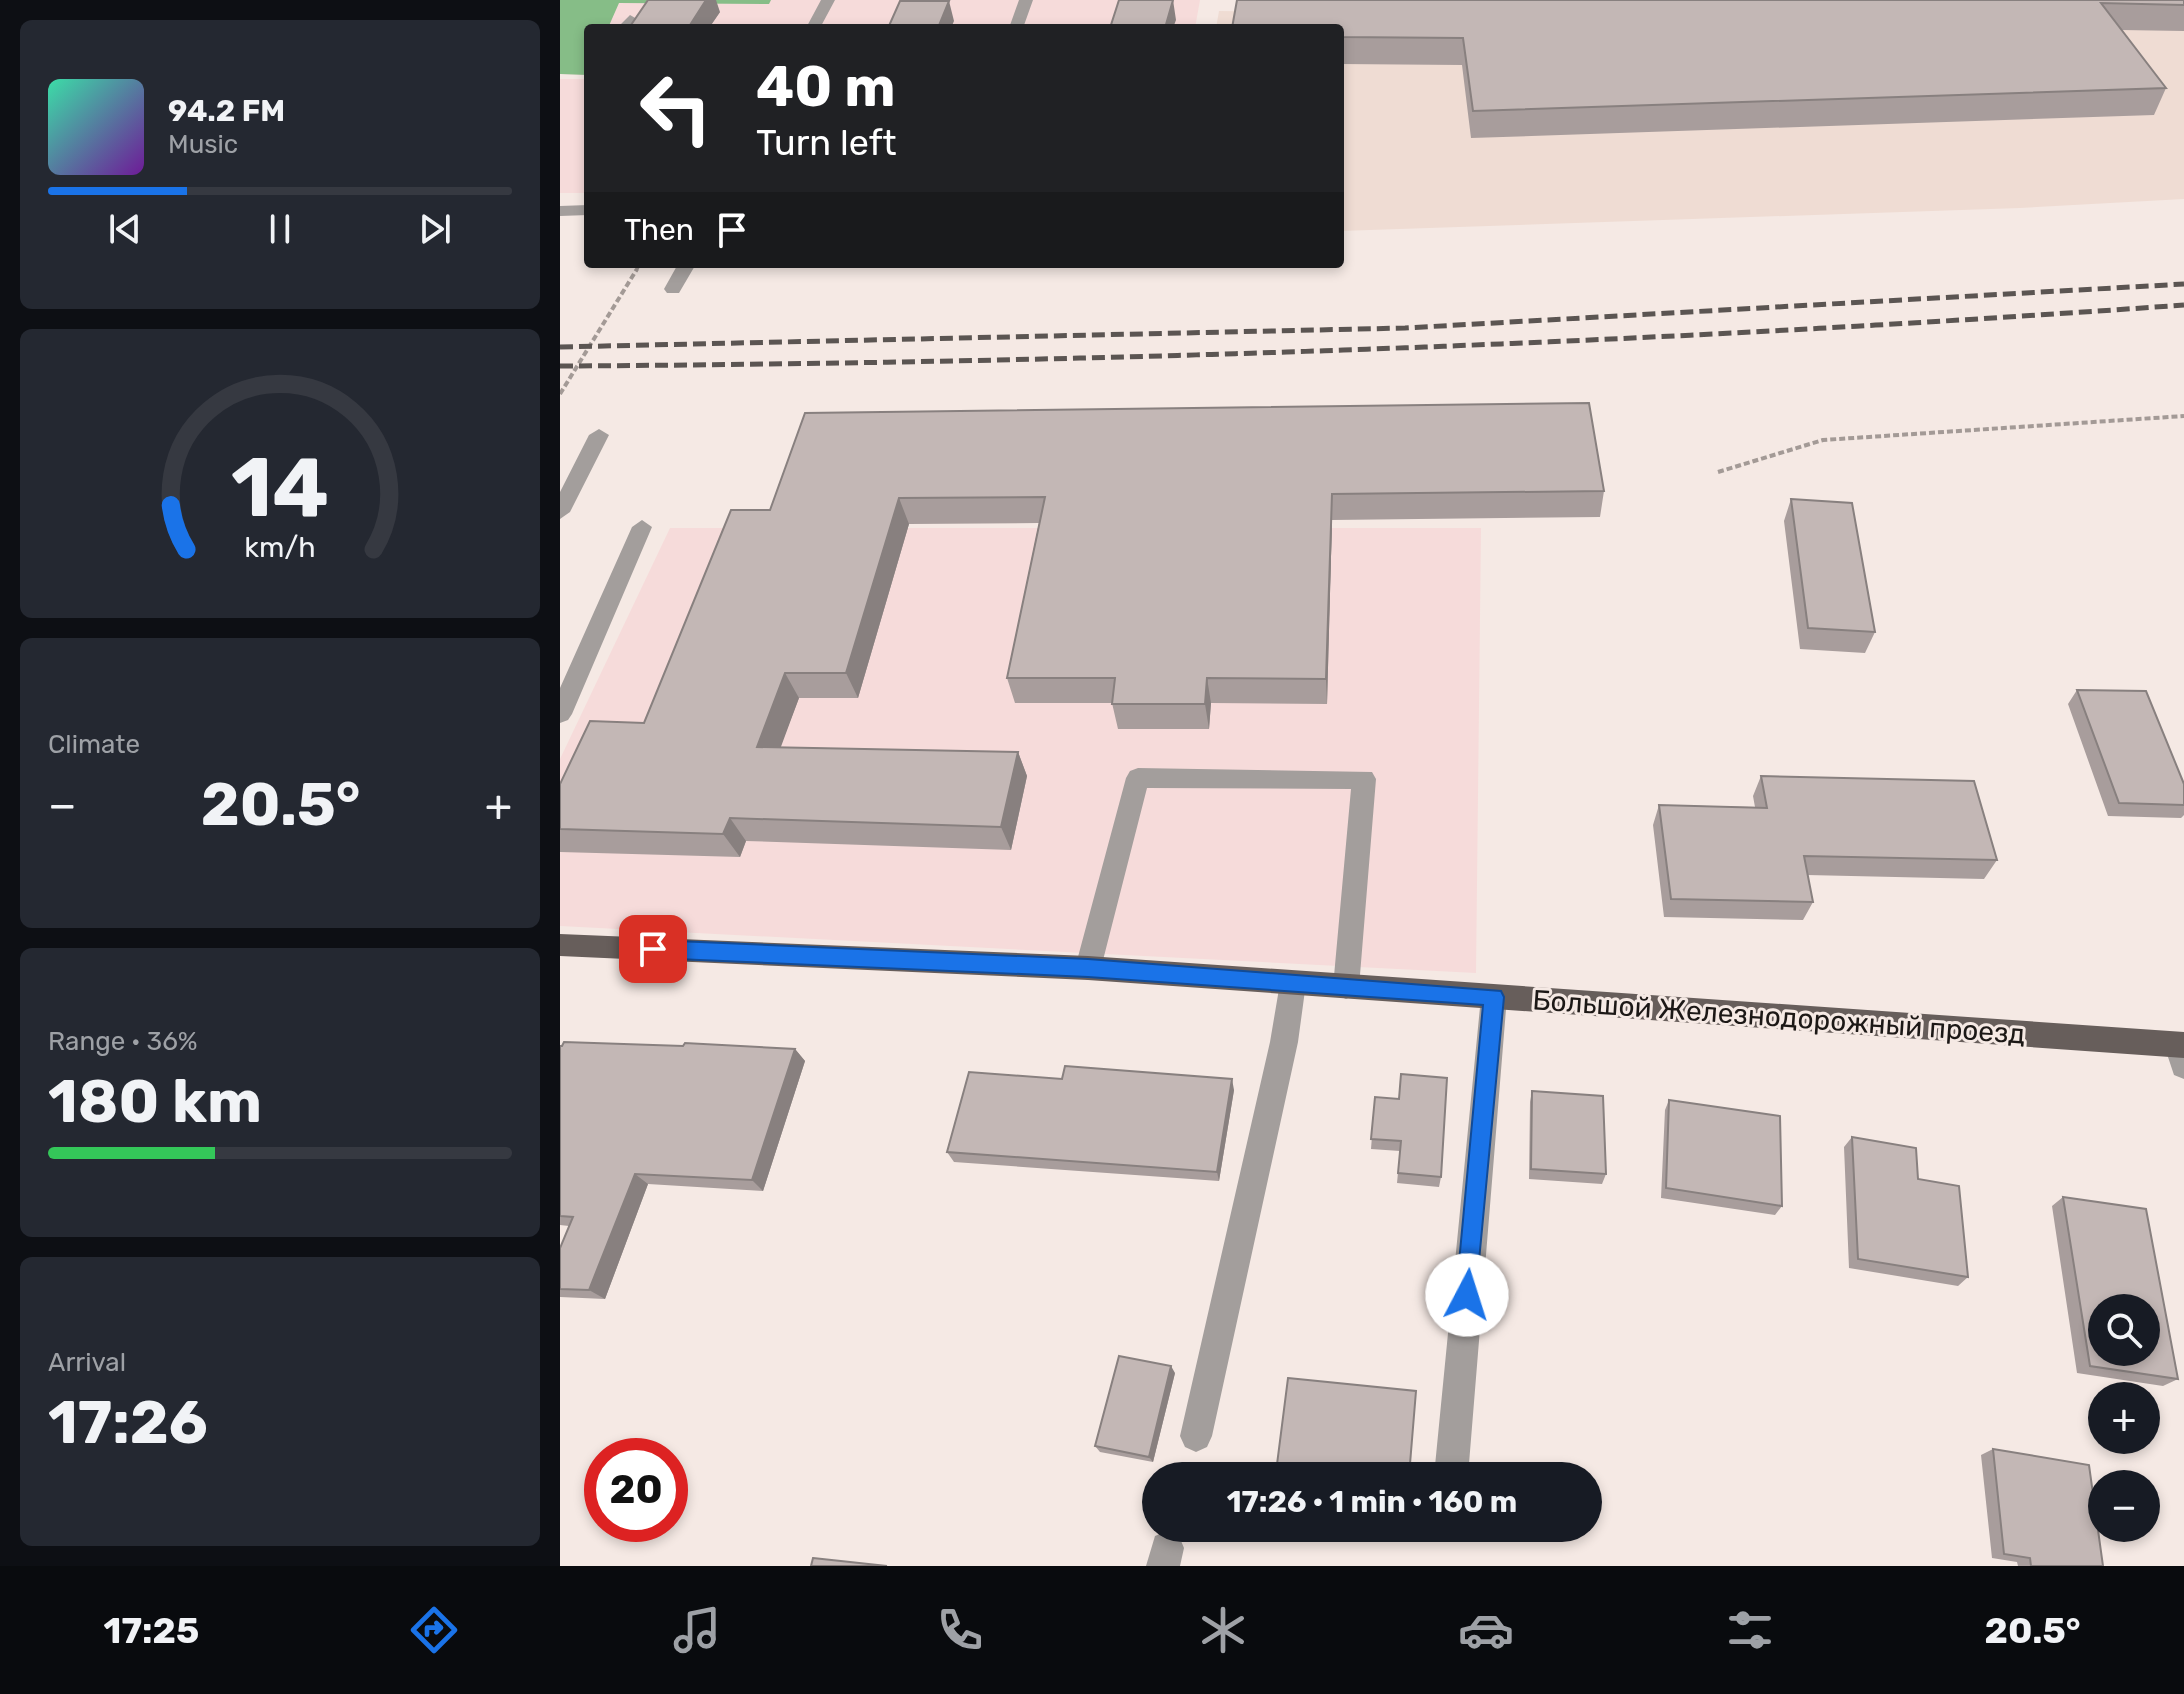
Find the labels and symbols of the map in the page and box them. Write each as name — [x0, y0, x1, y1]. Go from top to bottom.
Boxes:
pin — [619, 915, 687, 983]
street label: Большой Железнодорожный проезд — [1532, 983, 2026, 1051]
position arrow — [1425, 1253, 1509, 1337]
speed limit sign: 20 — [584, 1438, 688, 1542]

